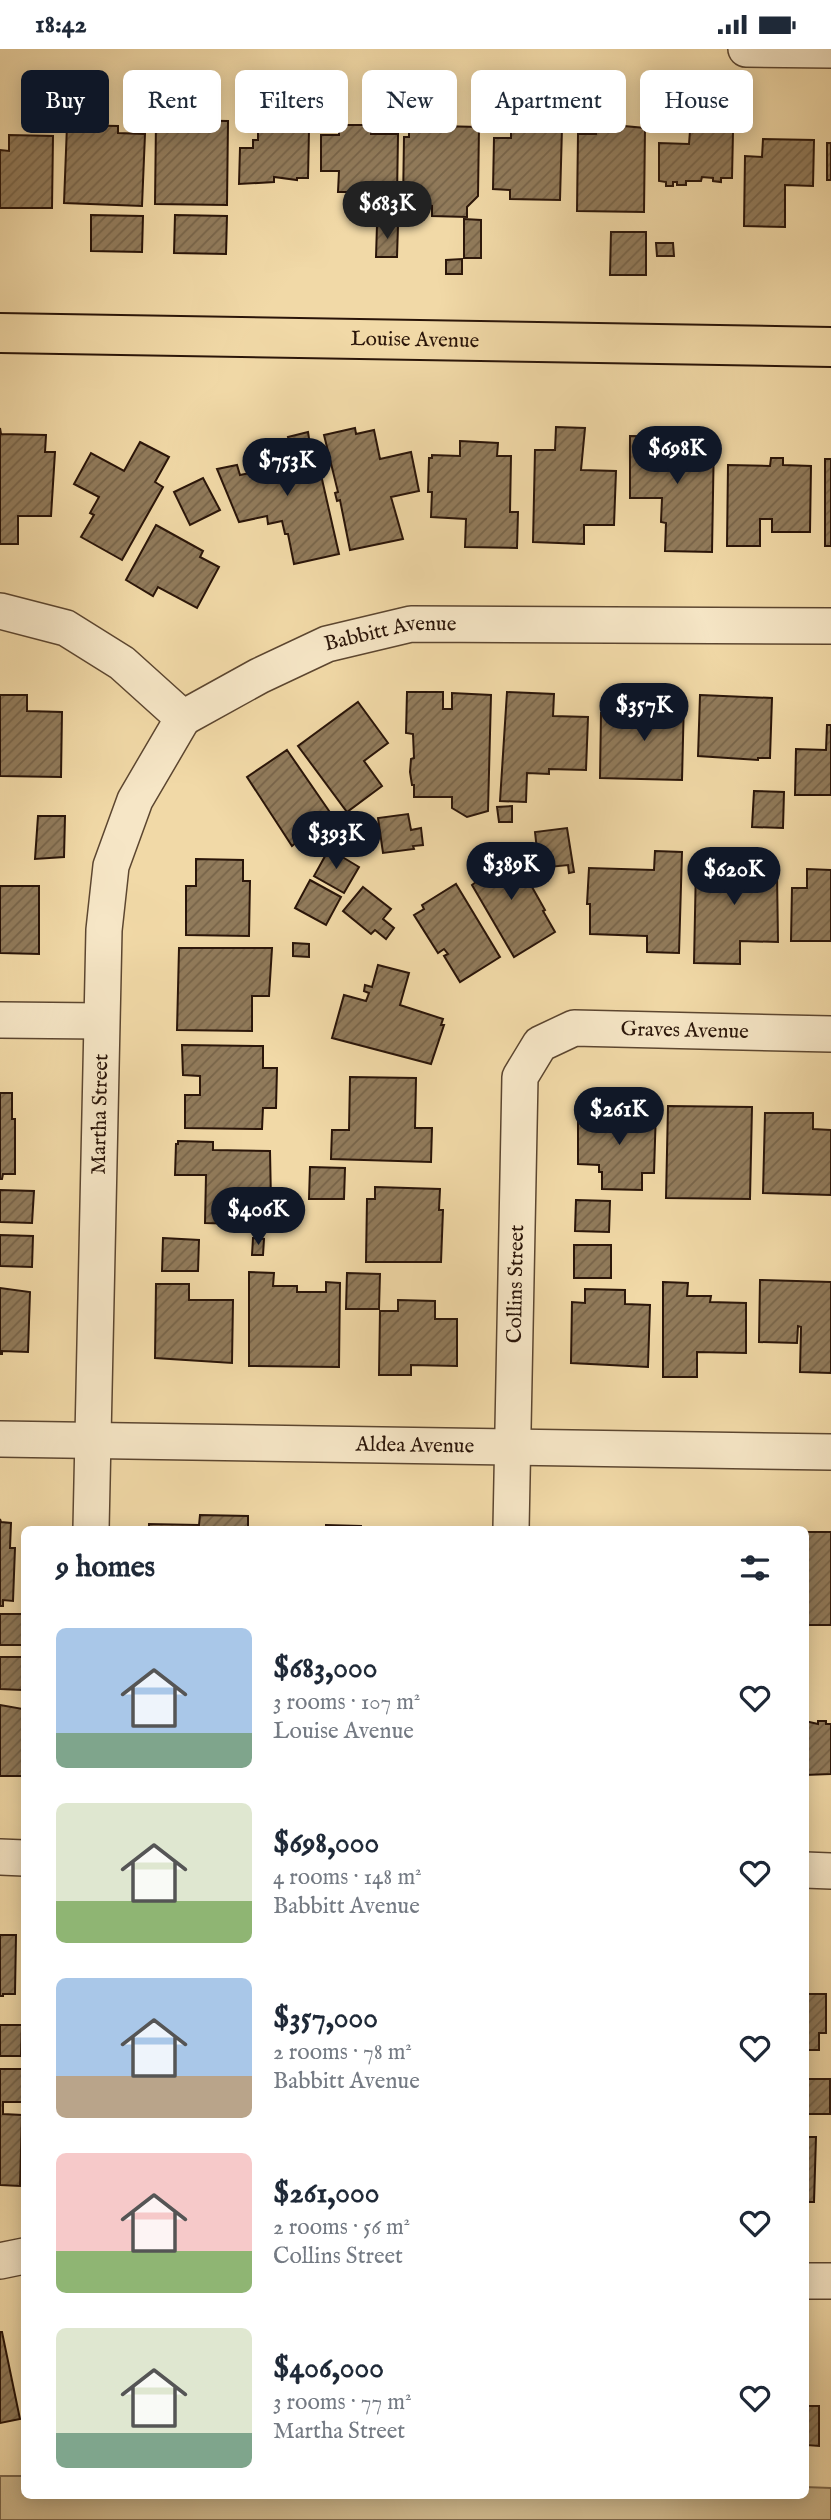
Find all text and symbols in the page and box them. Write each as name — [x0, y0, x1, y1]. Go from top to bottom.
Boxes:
text: 18:42 — [35, 8, 87, 41]
chip: Buy — [21, 70, 109, 133]
chip: Rent — [123, 70, 221, 133]
chip: Filters — [235, 70, 348, 133]
chip: New — [362, 70, 457, 133]
chip: Apartment — [471, 70, 626, 133]
chip: House — [640, 70, 753, 133]
pin: $683K — [338, 181, 436, 241]
text: $683K — [359, 189, 415, 218]
street label: Louise Avenue — [350, 325, 480, 355]
pin: $698K — [628, 427, 726, 486]
text: $698K — [648, 434, 706, 463]
pin: $753K — [238, 439, 336, 498]
text: $753K — [258, 446, 316, 475]
street label: Babbitt Avenue — [322, 610, 457, 658]
pin: $357K — [595, 683, 693, 743]
text: $357K — [615, 691, 673, 720]
pin: $393K — [287, 811, 385, 871]
text: $393K — [308, 819, 364, 848]
pin: $389K — [462, 843, 560, 902]
pin: $620K — [685, 847, 783, 907]
text: $389K — [482, 850, 540, 879]
text: $620K — [703, 855, 765, 884]
street label: Graves Avenue — [620, 1016, 750, 1046]
street label: Martha Street — [85, 1053, 115, 1175]
pin: $261K — [570, 1087, 668, 1147]
text: $261K — [590, 1095, 648, 1124]
pin: $406K — [209, 1187, 307, 1247]
text: $406K — [227, 1195, 289, 1224]
street label: Collins Street — [501, 1224, 531, 1344]
street label: Aldea Avenue — [354, 1431, 475, 1460]
text: 9 homes — [56, 1549, 155, 1587]
icon: filters — [736, 1549, 774, 1587]
text: $683,000 — [273, 1650, 377, 1688]
icon: home — [112, 1656, 196, 1740]
icon: heart — [736, 1679, 774, 1717]
text: 3 rooms · 107 m² — [273, 1688, 421, 1717]
text: Louise Avenue — [273, 1717, 414, 1746]
text: $698,000 — [273, 1825, 379, 1863]
icon: home — [112, 1831, 196, 1915]
icon: heart — [736, 1854, 774, 1892]
text: 4 rooms · 148 m² — [273, 1863, 422, 1892]
text: Babbitt Avenue — [273, 1892, 420, 1921]
text: $357,000 — [273, 2000, 378, 2038]
icon: home — [112, 2006, 196, 2090]
icon: heart — [736, 2029, 774, 2067]
text: 2 rooms · 78 m² — [273, 2038, 412, 2067]
text: Babbitt Avenue — [273, 2067, 420, 2096]
text: $261,000 — [273, 2175, 380, 2213]
icon: home — [112, 2181, 196, 2265]
icon: heart — [736, 2204, 774, 2242]
text: 2 rooms · 56 m² — [273, 2213, 410, 2242]
text: Collins Street — [273, 2242, 403, 2271]
text: $406,000 — [273, 2350, 384, 2388]
icon: home — [112, 2356, 196, 2440]
icon: heart — [736, 2379, 774, 2417]
text: 3 rooms · 77 m² — [273, 2388, 412, 2417]
text: Martha Street — [273, 2417, 405, 2446]

